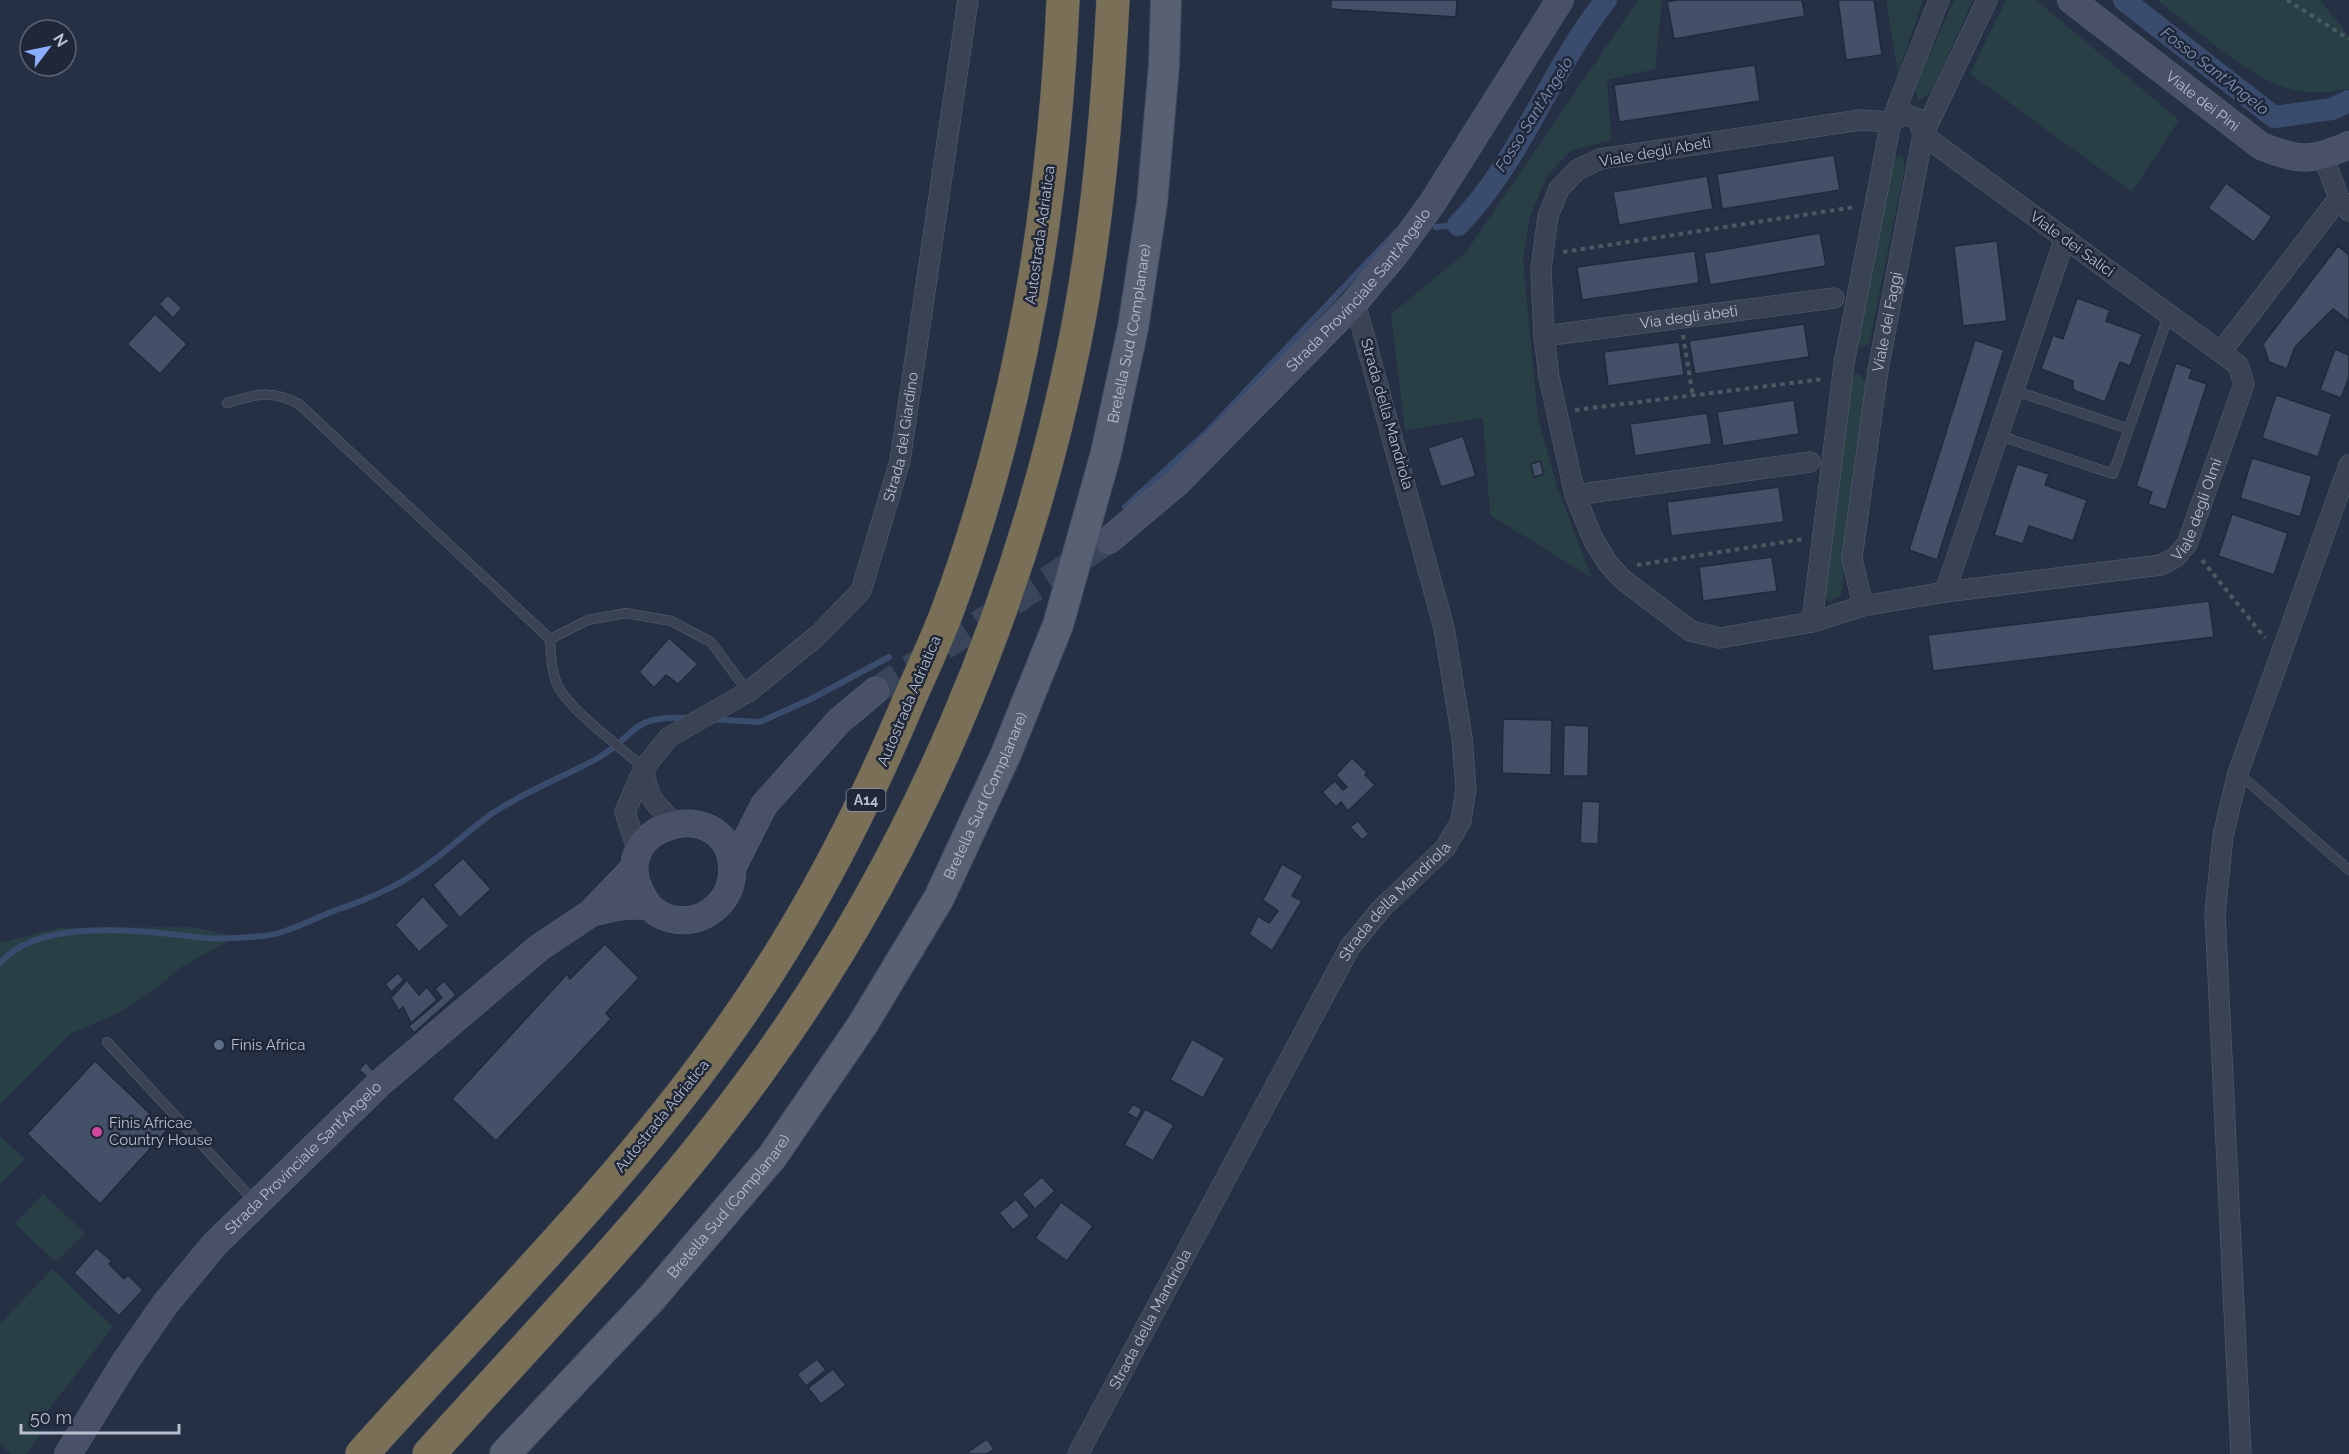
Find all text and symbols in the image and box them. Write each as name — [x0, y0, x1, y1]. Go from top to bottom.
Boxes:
north arrow — [18, 18, 78, 78]
water label: Fosso Sant'Angelo — [2157, 23, 2273, 119]
text: N — [49, 30, 72, 51]
water label: Fosso Sant'Angelo — [1491, 53, 1577, 175]
street label: Viale dei Pini — [2162, 67, 2243, 135]
street label: Viale degli Abeti — [1598, 133, 1712, 171]
street label: Autostrada Adriatica — [1021, 164, 1059, 306]
street label: Strada Provinciale Sant'Angelo — [1283, 205, 1435, 376]
street label: Viale dei Salici — [2026, 207, 2118, 281]
street label: Bretella Sud (Complanare) — [1104, 243, 1155, 425]
street label: Viale dei Faggi — [1869, 270, 1906, 373]
street label: Via degli abeti — [1639, 302, 1739, 332]
street label: Strada della Mandriola — [1357, 337, 1417, 491]
street label: Strada del Giardino — [879, 371, 922, 504]
street label: Viale degli Olmi — [2168, 456, 2226, 565]
street label: Autostrada Adriatica — [873, 633, 945, 769]
street label: Bretella Sud (Complanare) — [940, 710, 1031, 882]
road number: A14 — [846, 789, 886, 811]
street label: Strada della Mandriola — [1335, 840, 1455, 964]
place label: Finis Africa — [231, 1036, 306, 1054]
marker: Finis Africa — [212, 1038, 226, 1052]
street label: Autostrada Adriatica — [611, 1056, 713, 1176]
street label: Strada Provinciale Sant'Angelo — [221, 1078, 385, 1238]
place label: Finis Africae Country House — [109, 1114, 213, 1149]
marker: Finis Africae Country House — [90, 1125, 104, 1139]
street label: Bretella Sud (Complanare) — [664, 1131, 794, 1282]
street label: Strada della Mandriola — [1105, 1246, 1195, 1392]
scale bar — [21, 1397, 178, 1435]
text: 50 m — [30, 1407, 72, 1428]

